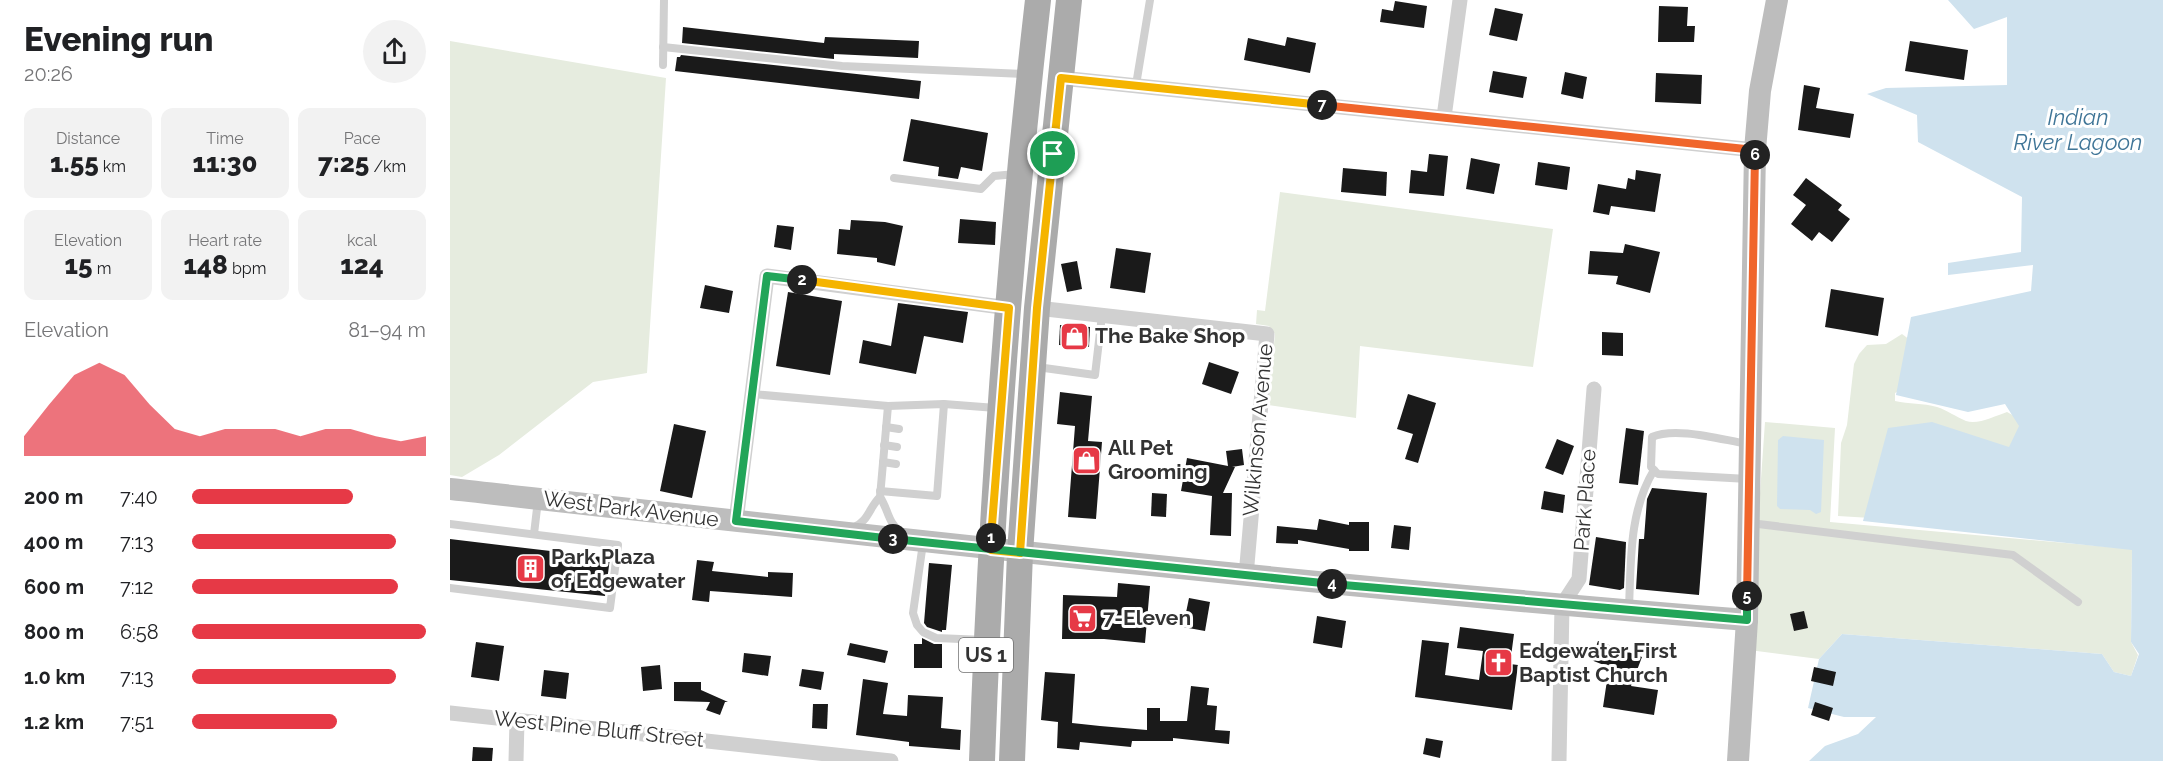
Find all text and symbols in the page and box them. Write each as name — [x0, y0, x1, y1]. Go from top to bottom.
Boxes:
text: Evening run — [24, 20, 214, 59]
button: share — [363, 20, 426, 83]
text: 20:26 — [24, 62, 73, 86]
pin: 7 — [1307, 90, 1337, 120]
text: 7 — [1318, 95, 1326, 114]
water label: Indian River Lagoon — [2014, 104, 2142, 155]
pin — [1027, 128, 1078, 179]
text: Distance — [56, 129, 120, 148]
text: Time — [206, 129, 244, 148]
text: Pace — [344, 129, 380, 148]
icon: arrive — [1036, 137, 1069, 170]
pin: 6 — [1740, 140, 1770, 170]
text: 6 — [1750, 145, 1760, 164]
text: 1.55 — [50, 148, 99, 178]
text: 11:30 — [193, 148, 257, 178]
text: 7:25 — [318, 148, 369, 178]
text: km — [99, 157, 126, 176]
text: /km — [369, 157, 406, 176]
text: Elevation — [54, 231, 122, 250]
text: Heart rate — [188, 231, 262, 250]
text: kcal — [347, 231, 377, 250]
text: 15 — [65, 250, 93, 280]
text: 148 — [184, 250, 228, 280]
text: 124 — [340, 250, 384, 280]
text: m — [93, 259, 111, 278]
text: bpm — [228, 259, 266, 278]
pin: 2 — [787, 265, 817, 295]
text: 2 — [797, 270, 807, 289]
text: Elevation — [24, 318, 109, 342]
text: 81–94 m — [348, 318, 426, 342]
shop icon: The Bake Shop — [1058, 320, 1090, 352]
place label: The Bake Shop — [1095, 323, 1245, 348]
street label: Wilkinson Avenue — [1237, 342, 1278, 517]
place label: All Pet Grooming — [1108, 435, 1208, 484]
shop icon: All Pet Grooming — [1071, 444, 1103, 476]
street label: Park Place — [1568, 448, 1601, 552]
text: 200 m — [24, 485, 83, 509]
text: 7:40 — [120, 485, 158, 509]
street label: West Park Avenue — [542, 485, 720, 532]
pin: 1 — [976, 523, 1006, 553]
pin: 3 — [878, 524, 908, 554]
text: 1 — [987, 528, 995, 547]
text: 3 — [889, 529, 897, 548]
text: 400 m — [24, 530, 83, 554]
text: 7:13 — [120, 530, 154, 554]
place label: Park Plaza of Edgewater — [551, 544, 685, 593]
building icon: Park Plaza of Edgewater — [514, 553, 546, 585]
pin: 4 — [1317, 569, 1347, 599]
text: 4 — [1327, 574, 1337, 593]
text: 600 m — [24, 575, 84, 599]
text: 7:12 — [120, 575, 153, 599]
pin: 5 — [1732, 581, 1762, 611]
text: 5 — [1743, 586, 1751, 605]
supermarket icon: 7-Eleven — [1066, 602, 1098, 634]
place label: 7-Eleven — [1103, 605, 1191, 630]
text: 800 m — [24, 620, 84, 644]
text: 6:58 — [120, 620, 159, 644]
road number: US 1 — [959, 638, 1013, 672]
place label: Edgewater First Baptist Church — [1519, 638, 1677, 687]
church icon: Edgewater First Baptist Church — [1482, 647, 1514, 679]
text: 1.0 km — [24, 665, 85, 689]
text: 7:13 — [120, 665, 154, 689]
street label: West Pine Bluff Street — [493, 705, 705, 752]
text: 1.2 km — [24, 710, 84, 734]
text: 7:51 — [120, 710, 154, 734]

